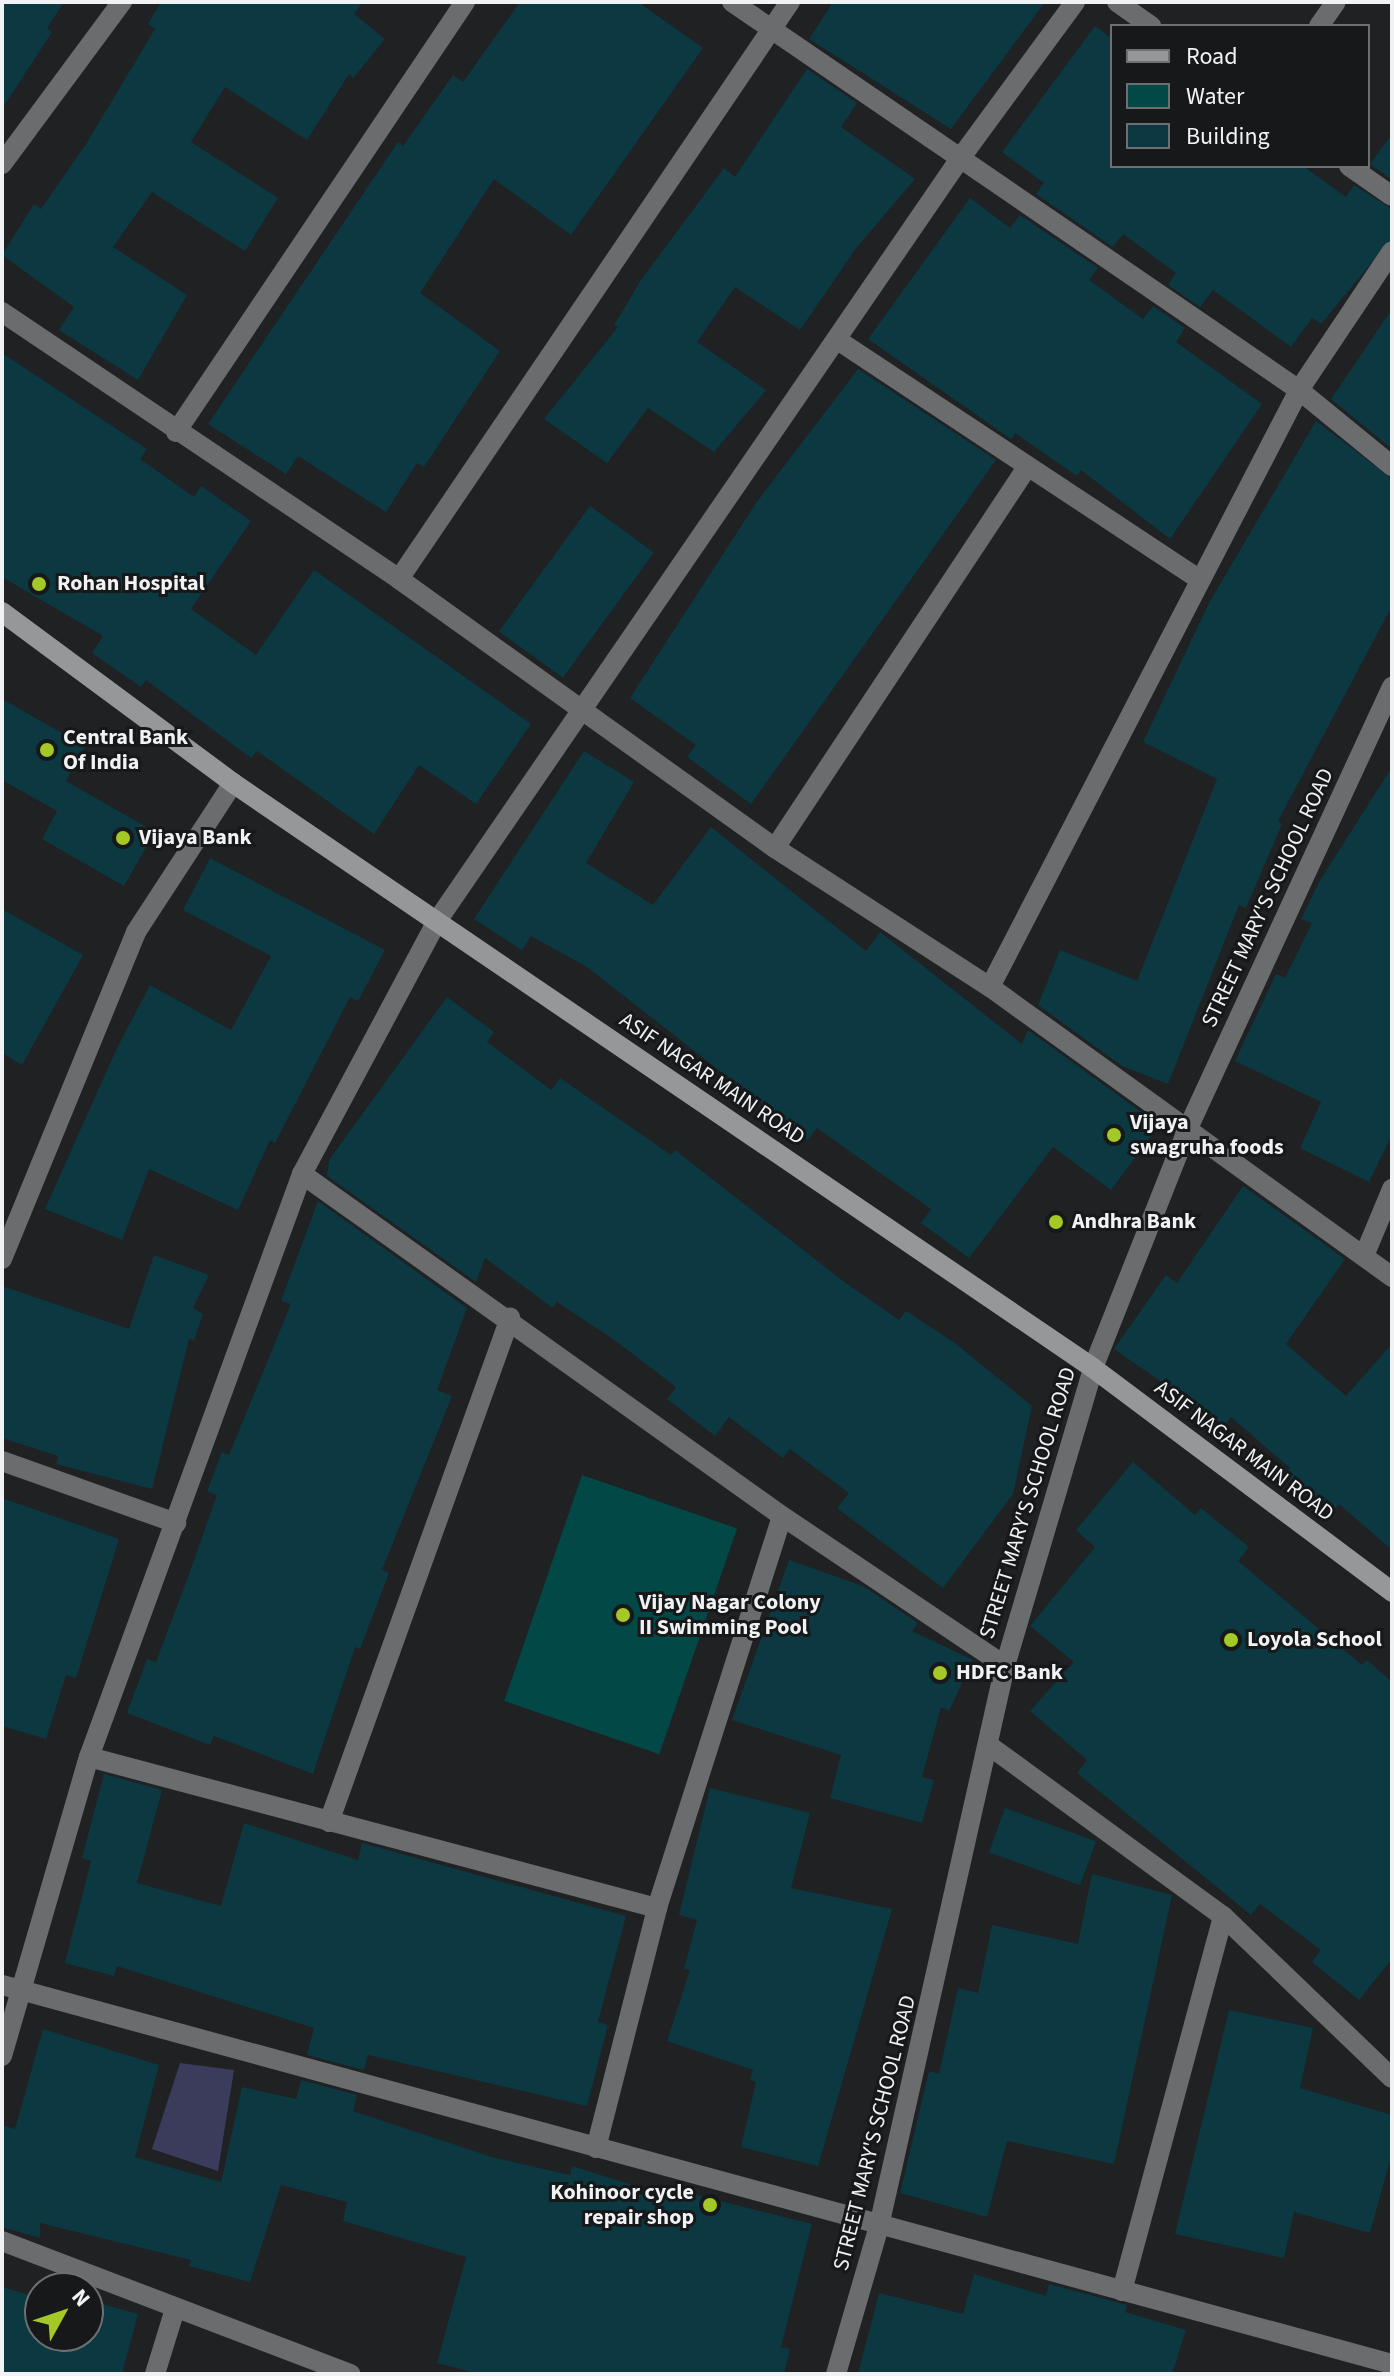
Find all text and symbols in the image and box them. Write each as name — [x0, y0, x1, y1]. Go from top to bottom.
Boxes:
legend — [1110, 24, 1370, 168]
text: Road — [1186, 39, 1238, 74]
text: Water — [1186, 79, 1244, 114]
text: Building — [1186, 119, 1270, 154]
place label: Rohan Hospital — [57, 571, 205, 597]
marker: Rohan Hospital — [28, 573, 50, 595]
place label: Central Bank Of India — [63, 724, 188, 776]
marker: Central Bank Of India — [38, 741, 56, 759]
street label: STREET MARY'S SCHOOL ROAD — [1196, 764, 1340, 1032]
place label: Vijaya Bank — [139, 825, 252, 851]
marker: Vijaya Bank — [114, 829, 132, 847]
street label: ASIF NAGAR MAIN ROAD — [614, 1007, 810, 1151]
place label: Vijaya swagruha foods — [1130, 1109, 1284, 1160]
marker: Vijaya swagruha foods — [1105, 1126, 1123, 1144]
place label: Andhra Bank — [1072, 1209, 1196, 1235]
marker: Andhra Bank — [1047, 1213, 1065, 1231]
street label: STREET MARY'S SCHOOL ROAD — [974, 1364, 1082, 1642]
street label: ASIF NAGAR MAIN ROAD — [1149, 1375, 1339, 1527]
place label: Vijay Nagar Colony II Swimming Pool — [639, 1589, 821, 1640]
marker: Vijay Nagar Colony II Swimming Pool — [614, 1606, 632, 1624]
place label: Loyola School — [1247, 1627, 1382, 1653]
marker: Loyola School — [1222, 1631, 1240, 1649]
place label: HDFC Bank — [956, 1660, 1063, 1686]
marker: HDFC Bank — [931, 1664, 949, 1682]
street label: STREET MARY'S SCHOOL ROAD — [828, 1993, 922, 2273]
place label: Kohinoor cycle repair shop — [550, 2179, 694, 2230]
marker: Kohinoor cycle repair shop — [701, 2196, 719, 2214]
north arrow — [24, 2272, 104, 2352]
text: N — [64, 2282, 98, 2314]

